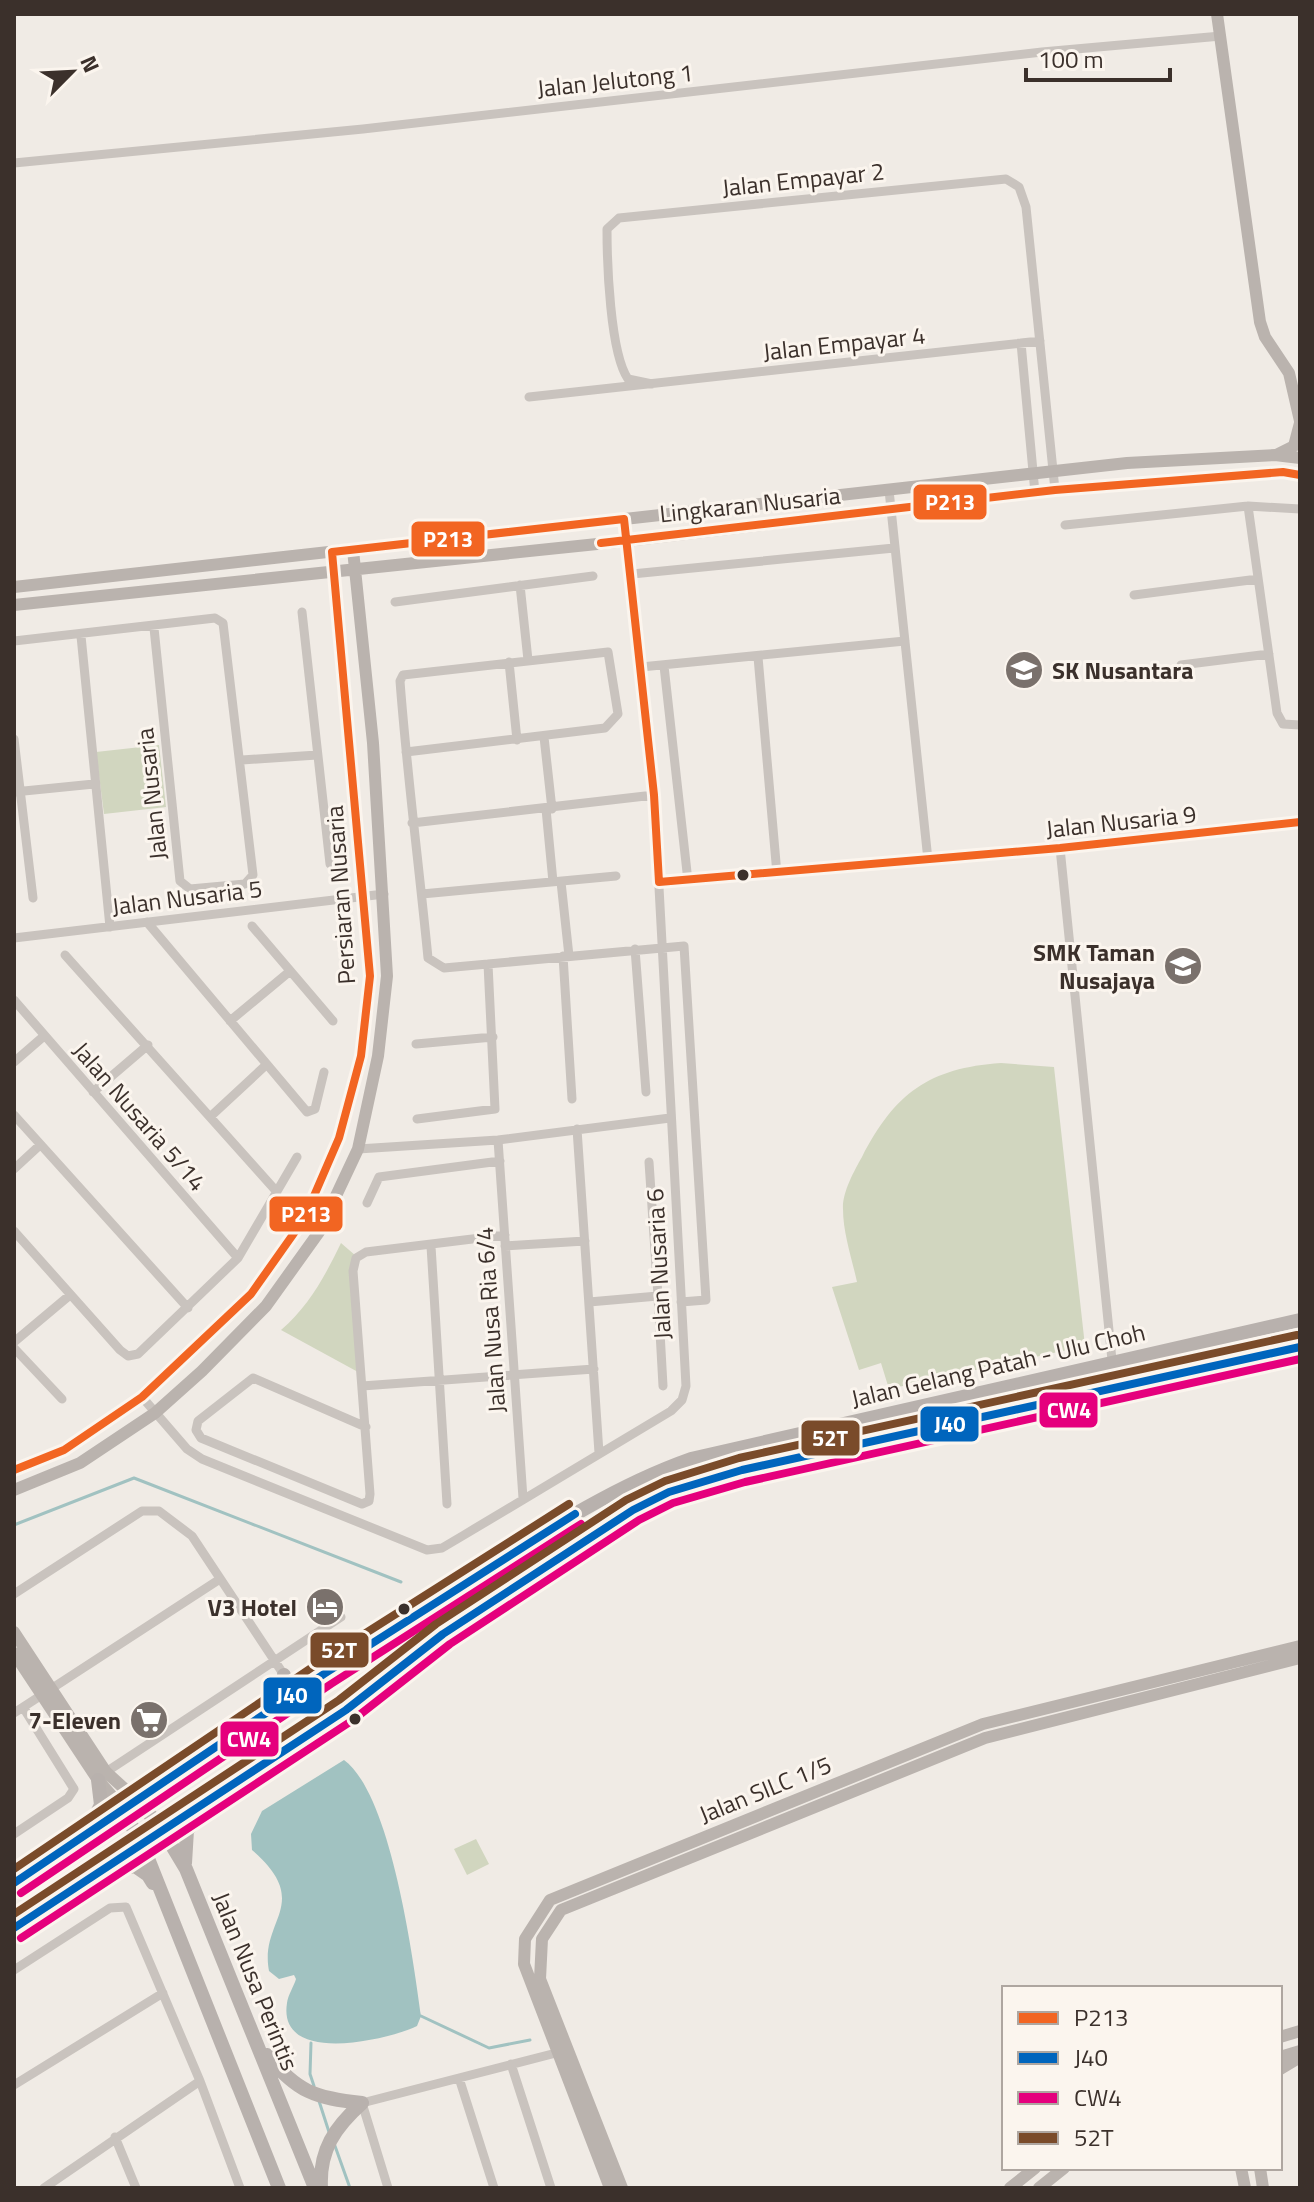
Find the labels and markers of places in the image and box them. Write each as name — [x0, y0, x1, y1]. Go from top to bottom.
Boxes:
school or university icon: SK Nusantara — [1003, 649, 1045, 691]
place label: SK Nusantara — [1052, 652, 1194, 688]
unlabelled marker — [735, 867, 751, 883]
place label: SMK Taman Nusajaya — [1033, 934, 1155, 998]
school or university icon: SMK Taman Nusajaya — [1162, 945, 1204, 987]
hotel icon: V3 Hotel — [304, 1586, 346, 1628]
place label: V3 Hotel — [207, 1589, 297, 1625]
unlabelled marker — [396, 1601, 412, 1617]
supermarket icon: 7-Eleven — [128, 1699, 170, 1741]
place label: 7-Eleven — [29, 1702, 121, 1738]
unlabelled marker — [347, 1711, 363, 1727]

